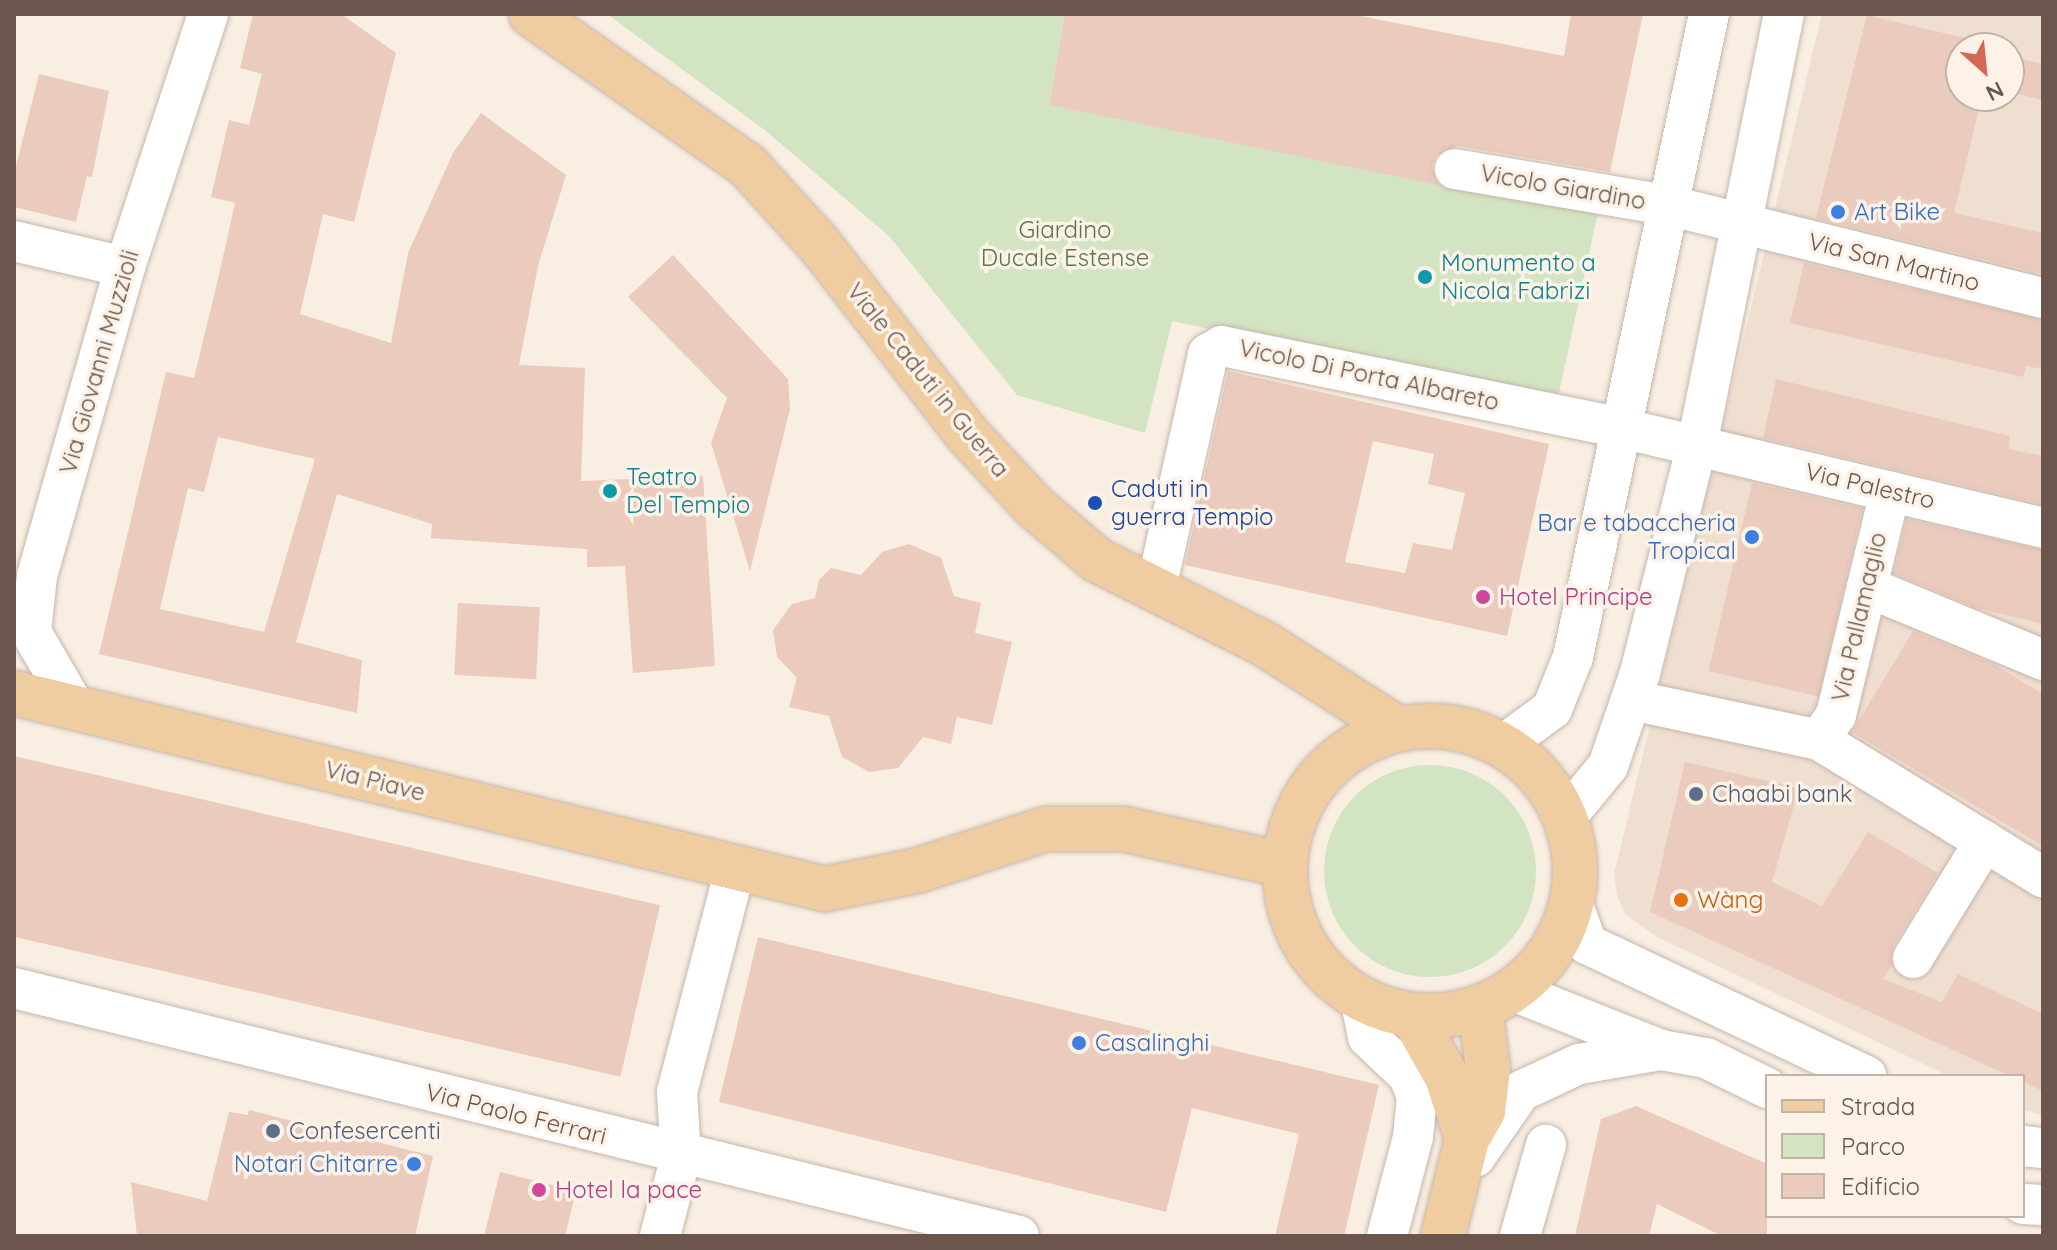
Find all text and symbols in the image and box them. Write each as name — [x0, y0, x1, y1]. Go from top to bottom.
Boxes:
north arrow — [1945, 32, 2025, 112]
text: N — [1981, 75, 2009, 108]
street label: Vicolo Giardino — [1478, 158, 1648, 216]
place label: Art Bike — [1854, 198, 1940, 226]
marker: Art Bike — [1829, 203, 1847, 221]
park label: Giardino Ducale Estense — [981, 216, 1149, 272]
street label: Via San Martino — [1805, 227, 1983, 297]
street label: Via Giovanni Muzzioli — [53, 247, 145, 477]
place label: Monumento a Nicola Fabrizi — [1441, 249, 1596, 305]
marker: Monumento a Nicola Fabrizi — [1416, 268, 1434, 286]
street label: Viale Caduti in Guerra — [841, 277, 1015, 483]
street label: Vicolo Di Porta Albareto — [1236, 333, 1502, 417]
street label: Via Palestro — [1802, 457, 1938, 515]
place label: Teatro Del Tempio — [626, 463, 750, 519]
place label: Caduti in guerra Tempio — [1111, 475, 1274, 531]
marker: Teatro Del Tempio — [601, 482, 619, 500]
marker: Caduti in guerra Tempio — [1086, 494, 1104, 512]
place label: Bar e tabaccheria Tropical — [1537, 509, 1736, 565]
marker: Bar e tabaccheria Tropical — [1743, 528, 1761, 546]
street label: Via Pallamaglio — [1826, 529, 1892, 705]
place label: Hotel Principe — [1499, 583, 1653, 611]
marker: Hotel Principe — [1474, 588, 1492, 606]
street label: Via Piave — [322, 755, 428, 807]
place label: Chaabi bank — [1712, 780, 1853, 808]
marker: Chaabi bank — [1687, 785, 1705, 803]
place label: Wàng — [1697, 886, 1763, 914]
marker: Wàng — [1672, 891, 1690, 909]
place label: Casalinghi — [1095, 1029, 1209, 1057]
marker: Casalinghi — [1070, 1034, 1088, 1052]
legend — [1765, 1074, 2025, 1218]
street label: Via Paolo Ferrari — [422, 1078, 610, 1150]
text: Strada — [1841, 1091, 1915, 1121]
place label: Confesercenti — [289, 1117, 441, 1145]
marker: Confesercenti — [264, 1122, 282, 1140]
text: Parco — [1841, 1131, 1905, 1161]
place label: Notari Chitarre — [234, 1150, 398, 1178]
marker: Notari Chitarre — [405, 1155, 423, 1173]
text: Edificio — [1841, 1171, 1920, 1201]
place label: Hotel la pace — [555, 1176, 702, 1204]
marker: Hotel la pace — [530, 1181, 548, 1199]

